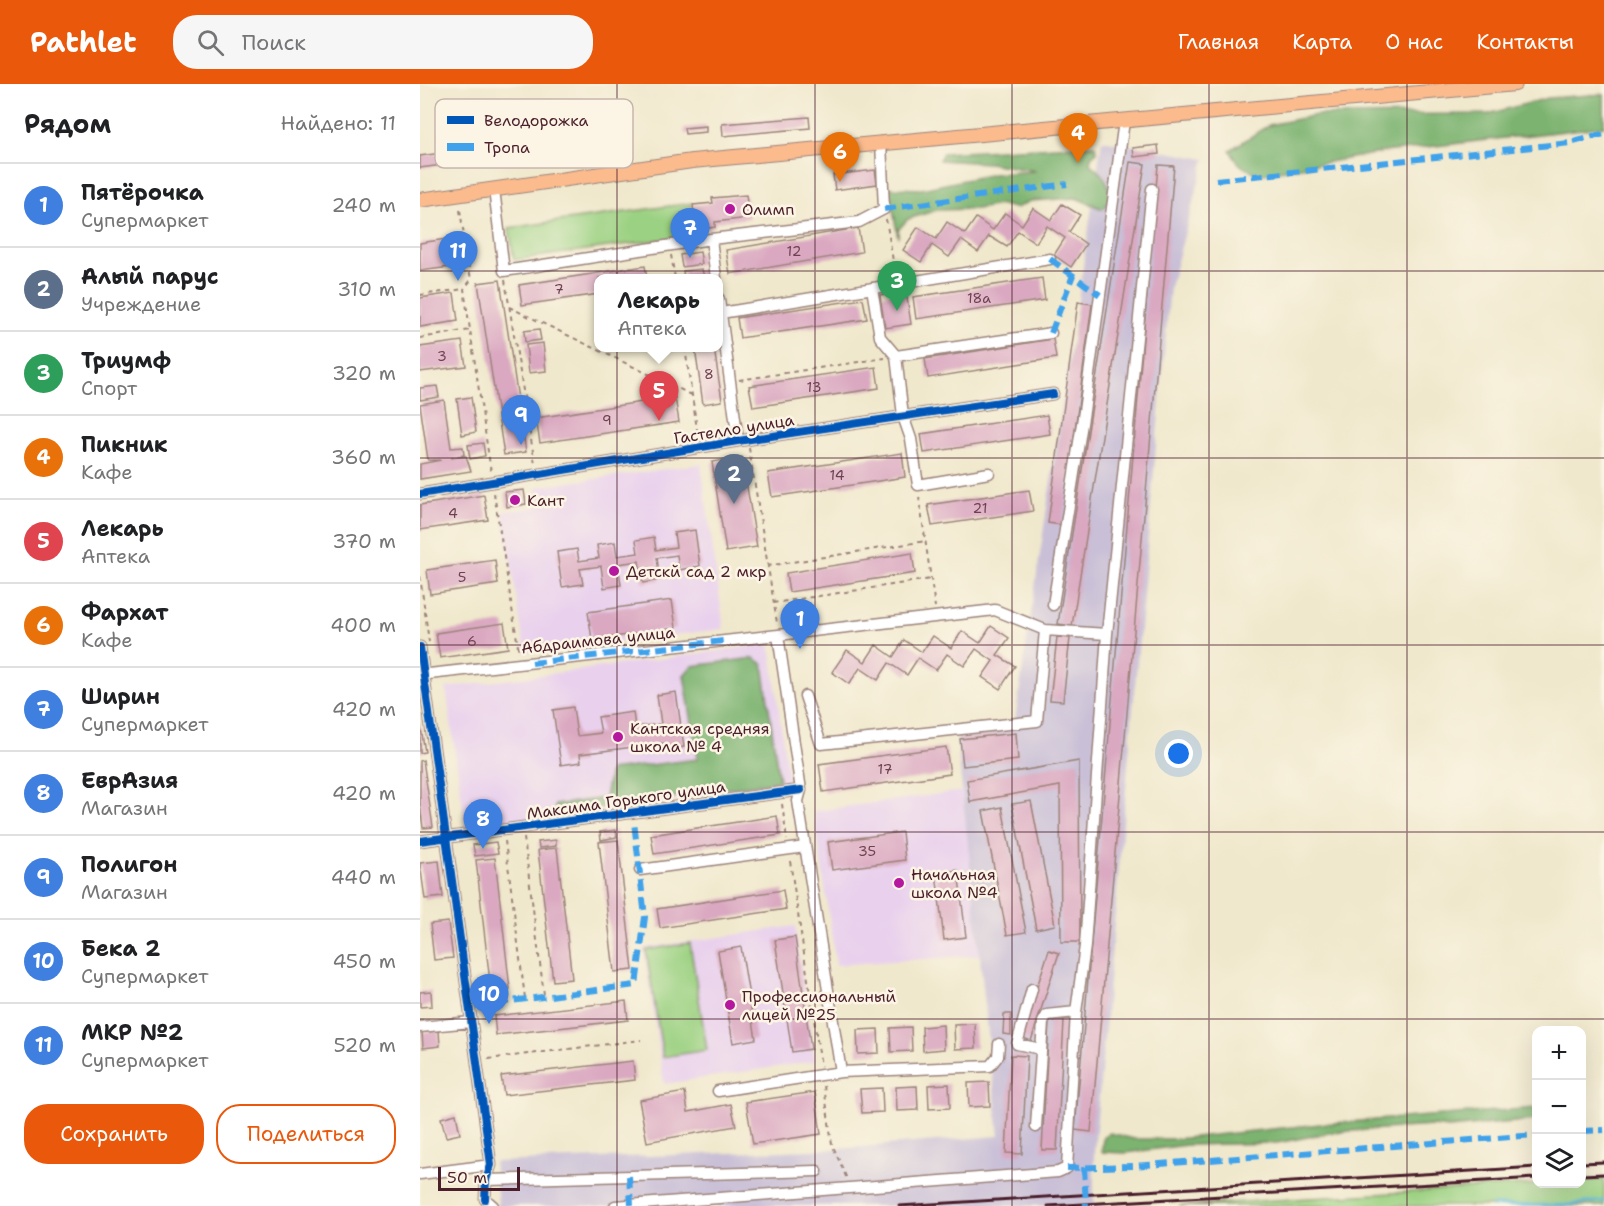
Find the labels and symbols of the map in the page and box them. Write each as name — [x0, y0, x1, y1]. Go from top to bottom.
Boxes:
legend — [435, 99, 633, 168]
text: Велодорожка — [484, 110, 589, 131]
pin: 4 — [1058, 113, 1098, 163]
pin: 6 — [820, 132, 860, 182]
text: Тропа — [484, 137, 530, 158]
place label: Олимп — [742, 199, 794, 220]
marker: Олимп — [723, 202, 737, 216]
pin: 7 — [670, 208, 710, 258]
pin: 11 — [438, 232, 477, 281]
house number: 12 — [787, 242, 801, 260]
pin: 3 — [878, 262, 916, 311]
house number: 7 — [554, 280, 564, 298]
house number: 18а — [967, 289, 991, 307]
house number: 3 — [437, 347, 447, 365]
house number: 8 — [704, 365, 714, 383]
pin: 5 — [640, 372, 678, 421]
house number: 13 — [807, 378, 821, 396]
pin: 9 — [502, 396, 540, 445]
street label: Гастелло улица — [672, 409, 796, 449]
house number: 9 — [602, 411, 612, 429]
pin: 2 — [714, 454, 754, 504]
house number: 14 — [829, 466, 845, 484]
place label: Кант — [527, 490, 565, 511]
marker: Кант — [508, 493, 522, 507]
house number: 21 — [973, 499, 987, 517]
house number: 4 — [448, 504, 458, 522]
place label: Детскй сад 2 мкр — [626, 561, 766, 582]
marker: Детскй сад 2 мкр — [607, 564, 621, 578]
house number: 5 — [458, 568, 466, 586]
pin: 1 — [780, 600, 820, 649]
street label: Абдраимова улица — [520, 621, 676, 659]
house number: 6 — [467, 632, 477, 650]
place label: Кантская средняя школа № 4 — [630, 718, 769, 757]
marker: Кантская средняя школа № 4 — [611, 730, 625, 744]
your location — [1164, 739, 1193, 768]
house number: 17 — [878, 760, 892, 778]
street label: Максима Горького улица — [525, 776, 727, 824]
pin: 8 — [464, 800, 502, 849]
house number: 35 — [858, 842, 876, 860]
place label: Начальная школа №4 — [911, 864, 998, 903]
marker: Начальная школа №4 — [892, 876, 906, 890]
pin: 10 — [470, 974, 508, 1024]
place label: Профессиональный лицей №25 — [742, 986, 896, 1025]
marker: Профессиональный лицей №25 — [723, 998, 737, 1012]
scale bar — [438, 1164, 520, 1192]

